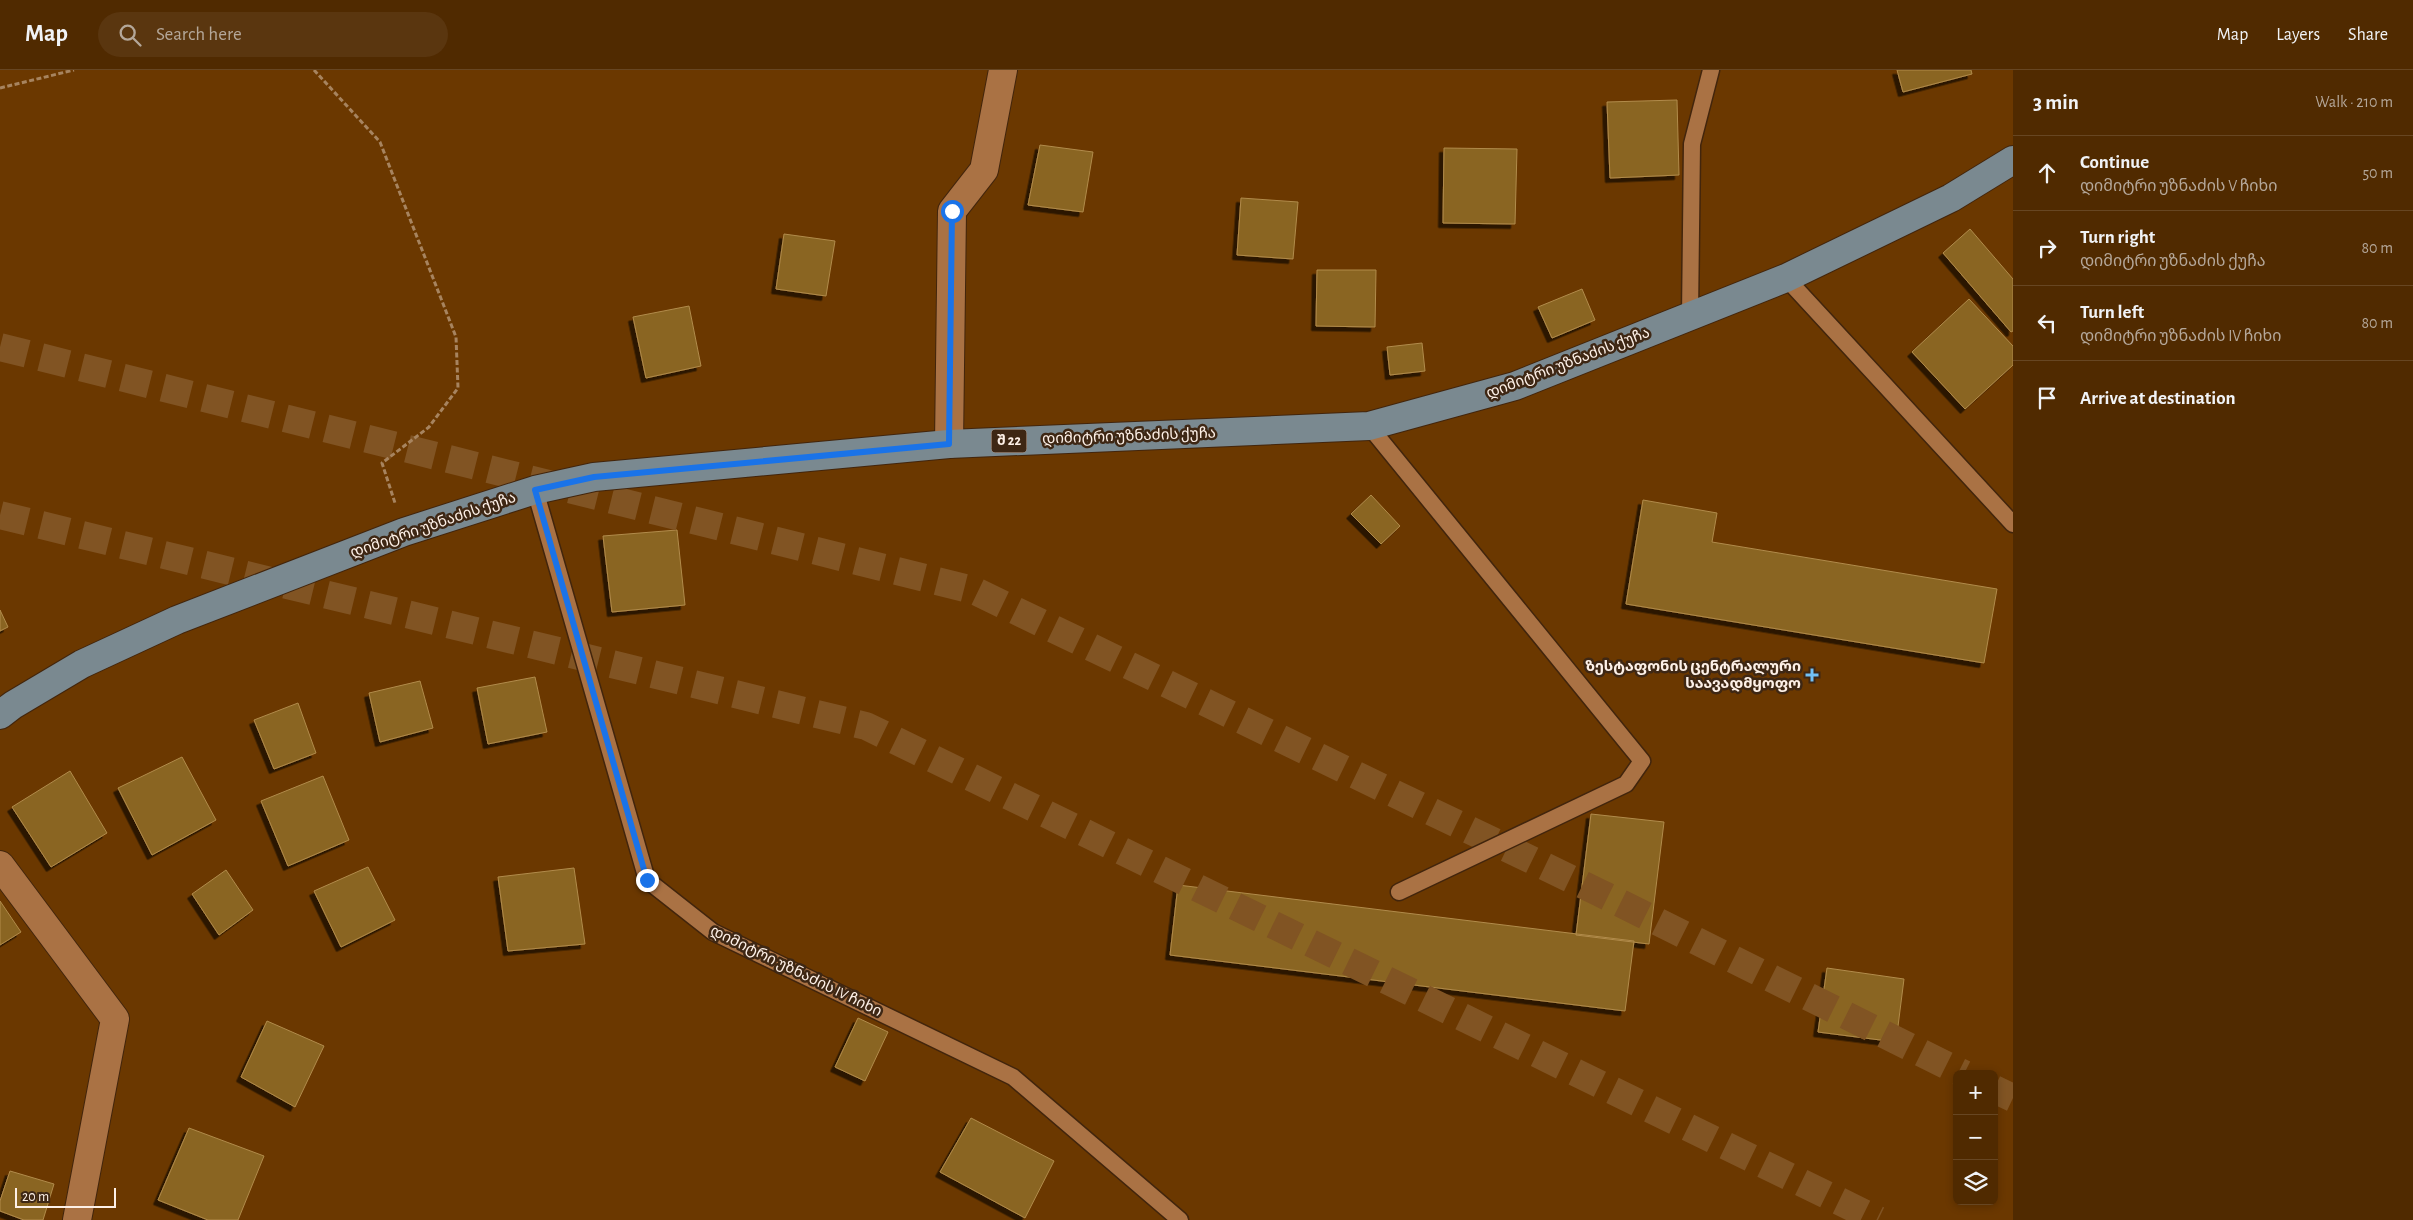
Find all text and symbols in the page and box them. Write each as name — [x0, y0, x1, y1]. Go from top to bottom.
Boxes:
search box — [98, 12, 448, 57]
icon: search — [116, 21, 144, 49]
text: Map — [25, 22, 68, 46]
text: Search here — [156, 25, 242, 44]
text: Map — [2217, 26, 2248, 44]
text: Layers — [2276, 26, 2320, 44]
text: Share — [2348, 26, 2388, 44]
text: 3 min — [2033, 92, 2079, 113]
text: Walk · 210 m — [2315, 94, 2393, 110]
text: Continue — [2080, 153, 2149, 172]
icon: ahead — [2033, 159, 2061, 187]
text: 50 m — [2362, 165, 2393, 181]
text: დიმიტრი უზნაძის V ჩიხი — [2080, 178, 2277, 194]
route start — [941, 200, 964, 223]
text: Turn right — [2080, 228, 2155, 247]
icon: right — [2033, 234, 2061, 262]
text: 80 m — [2362, 240, 2393, 256]
text: დიმიტრი უზნაძის ქუჩა — [2080, 253, 2266, 269]
text: Turn left — [2080, 303, 2144, 322]
icon: left — [2033, 309, 2061, 337]
text: 80 m — [2362, 315, 2393, 331]
street label: დიმიტრი უზნაძის ქუჩა — [1484, 325, 1652, 402]
text: დიმიტრი უზნაძის IV ჩიხი — [2080, 328, 2281, 344]
icon: arrive — [2033, 384, 2061, 412]
text: Arrive at destination — [2080, 389, 2236, 408]
street label: დიმიტრი უზნაძის ქუჩა — [1042, 425, 1216, 448]
road number: შ 22 — [992, 430, 1026, 452]
street label: დიმიტრი უზნაძის ქუჩა — [348, 490, 518, 561]
place label: ზესტაფონის ცენტრალური საავადმყოფო — [1585, 659, 1801, 692]
marker: ზესტაფონის ცენტრალური საავადმყოფო — [1805, 668, 1819, 682]
route end — [636, 869, 659, 892]
street label: დიმიტრი უზნაძის IV ჩიხი — [707, 923, 884, 1020]
map controls — [1953, 1070, 1998, 1205]
button: + — [1953, 1070, 1998, 1115]
button: − — [1953, 1115, 1998, 1160]
button: layers — [1953, 1160, 1998, 1205]
scale bar — [15, 1185, 116, 1208]
text: 20 m — [22, 1190, 49, 1204]

